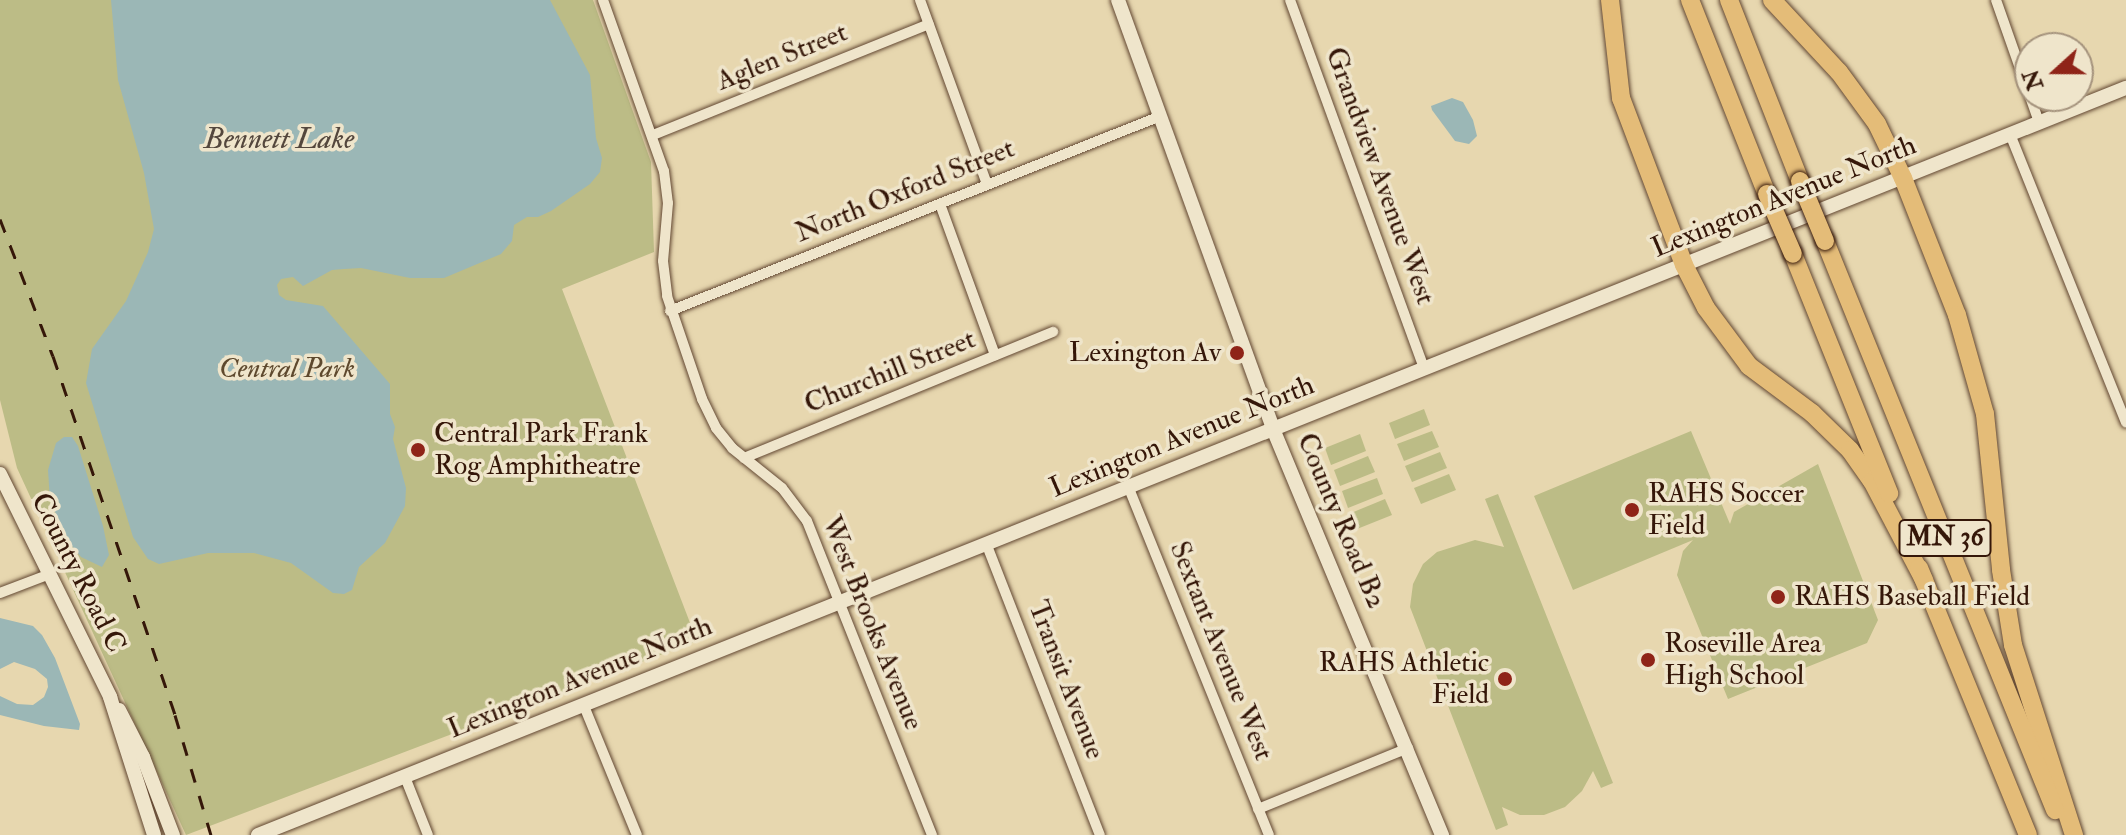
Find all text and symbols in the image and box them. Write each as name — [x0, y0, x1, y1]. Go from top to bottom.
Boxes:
street label: Aglen Street — [712, 16, 852, 98]
north arrow — [2014, 32, 2094, 112]
street label: Grandview Avenue West — [1318, 43, 1442, 309]
text: N — [2017, 66, 2050, 94]
water label: Bennett Lake — [204, 121, 354, 157]
street label: Lexington Avenue North — [1647, 129, 1921, 265]
street label: North Oxford Street — [791, 132, 1019, 250]
street label: Churchill Street — [800, 323, 980, 421]
place label: Lexington Av — [1069, 336, 1221, 370]
marker: Lexington Av — [1228, 344, 1246, 362]
park label: Central Park — [219, 352, 355, 386]
street label: Lexington Avenue North — [1045, 369, 1319, 505]
place label: Central Park Frank Rog Amphitheatre — [434, 417, 648, 483]
street label: County Road B2 — [1289, 428, 1393, 614]
marker: Central Park Frank Rog Amphitheatre — [409, 441, 427, 459]
place label: RAHS Soccer Field — [1648, 477, 1804, 543]
street label: County Road C — [23, 487, 133, 659]
marker: RAHS Soccer Field — [1623, 501, 1641, 519]
street label: West Brooks Avenue — [814, 511, 930, 735]
road number: MN 36 — [1897, 516, 1993, 560]
street label: Sextant Avenue West — [1162, 537, 1280, 765]
place label: RAHS Baseball Field — [1794, 580, 2030, 614]
marker: RAHS Baseball Field — [1769, 588, 1787, 606]
street label: Transit Avenue — [1020, 596, 1112, 764]
street label: Lexington Avenue North — [443, 610, 717, 746]
place label: Roseville Area High School — [1664, 627, 1821, 693]
place label: RAHS Athletic Field — [1319, 646, 1489, 712]
marker: Roseville Area High School — [1639, 651, 1657, 669]
marker: RAHS Athletic Field — [1496, 670, 1514, 688]

